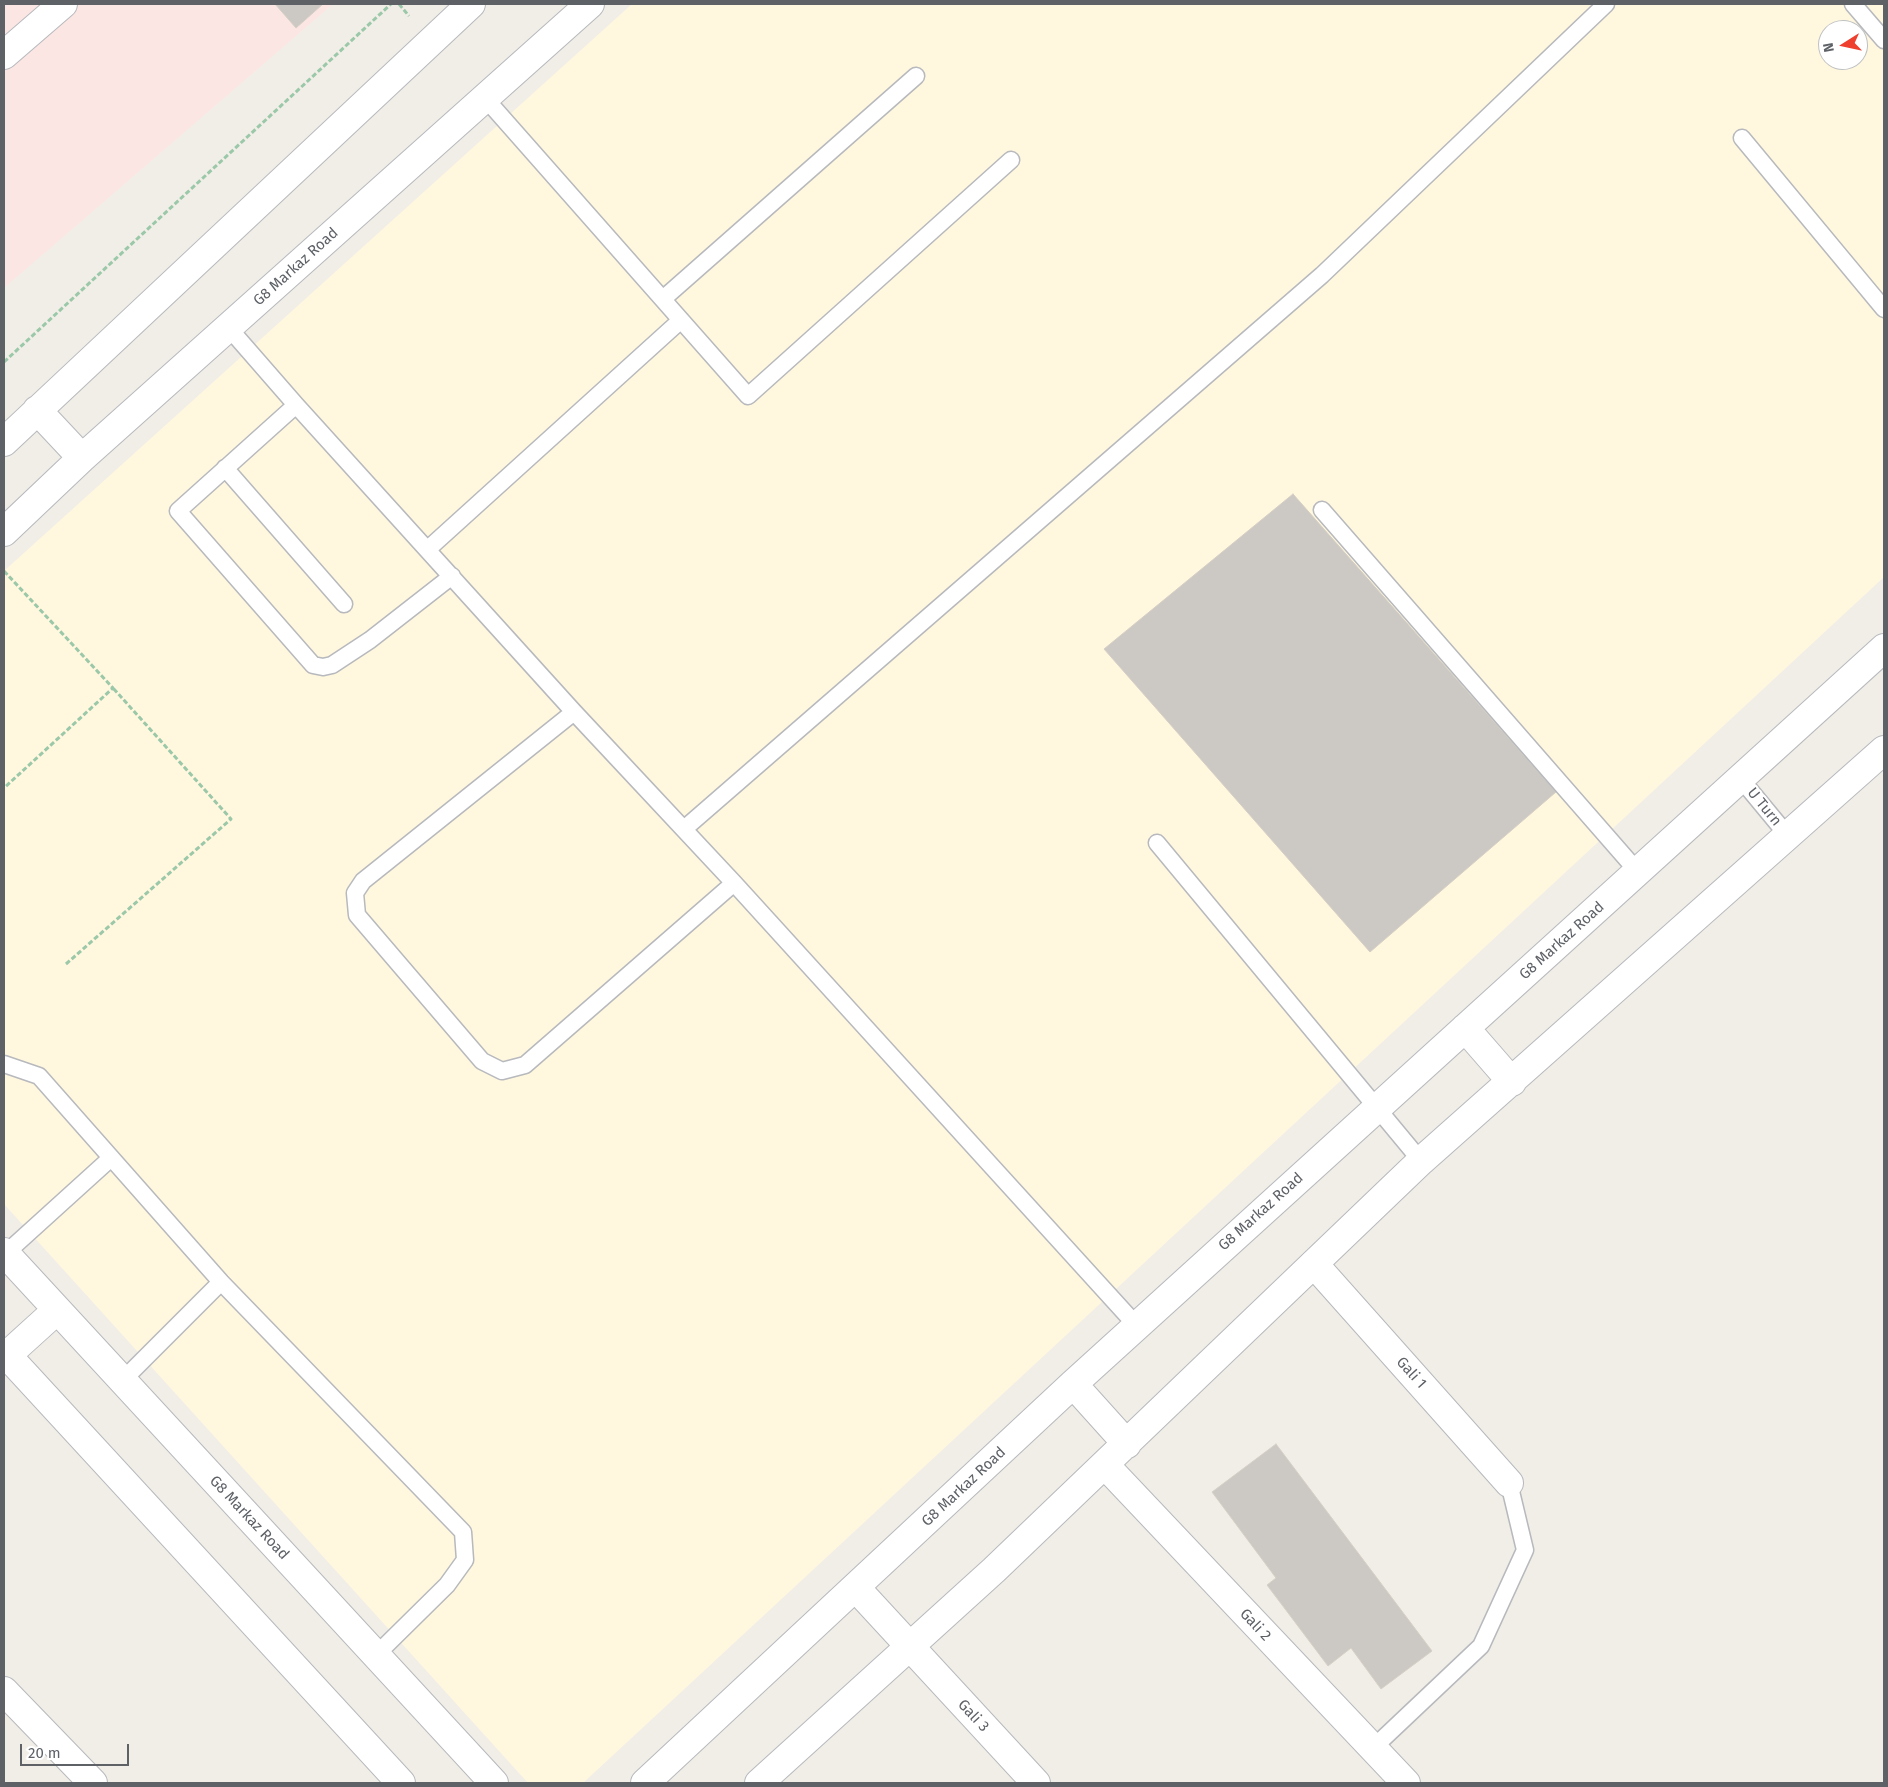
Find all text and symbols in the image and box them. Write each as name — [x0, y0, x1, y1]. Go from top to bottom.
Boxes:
north arrow — [1818, 20, 1868, 70]
text: N — [1820, 41, 1838, 54]
street label: G8 Markaz Road — [250, 224, 342, 310]
street label: U Turn — [1743, 784, 1785, 830]
street label: G8 Markaz Road — [1516, 898, 1608, 984]
street label: G8 Markaz Road — [1215, 1169, 1307, 1255]
street label: Gali 1 — [1392, 1353, 1430, 1393]
street label: G8 Markaz Road — [918, 1444, 1010, 1530]
street label: G8 Markaz Road — [206, 1472, 292, 1564]
street label: Gali 2 — [1236, 1605, 1274, 1645]
street label: Gali 3 — [954, 1696, 992, 1736]
scale bar — [22, 1734, 131, 1766]
text: 20 m — [28, 1744, 61, 1762]

